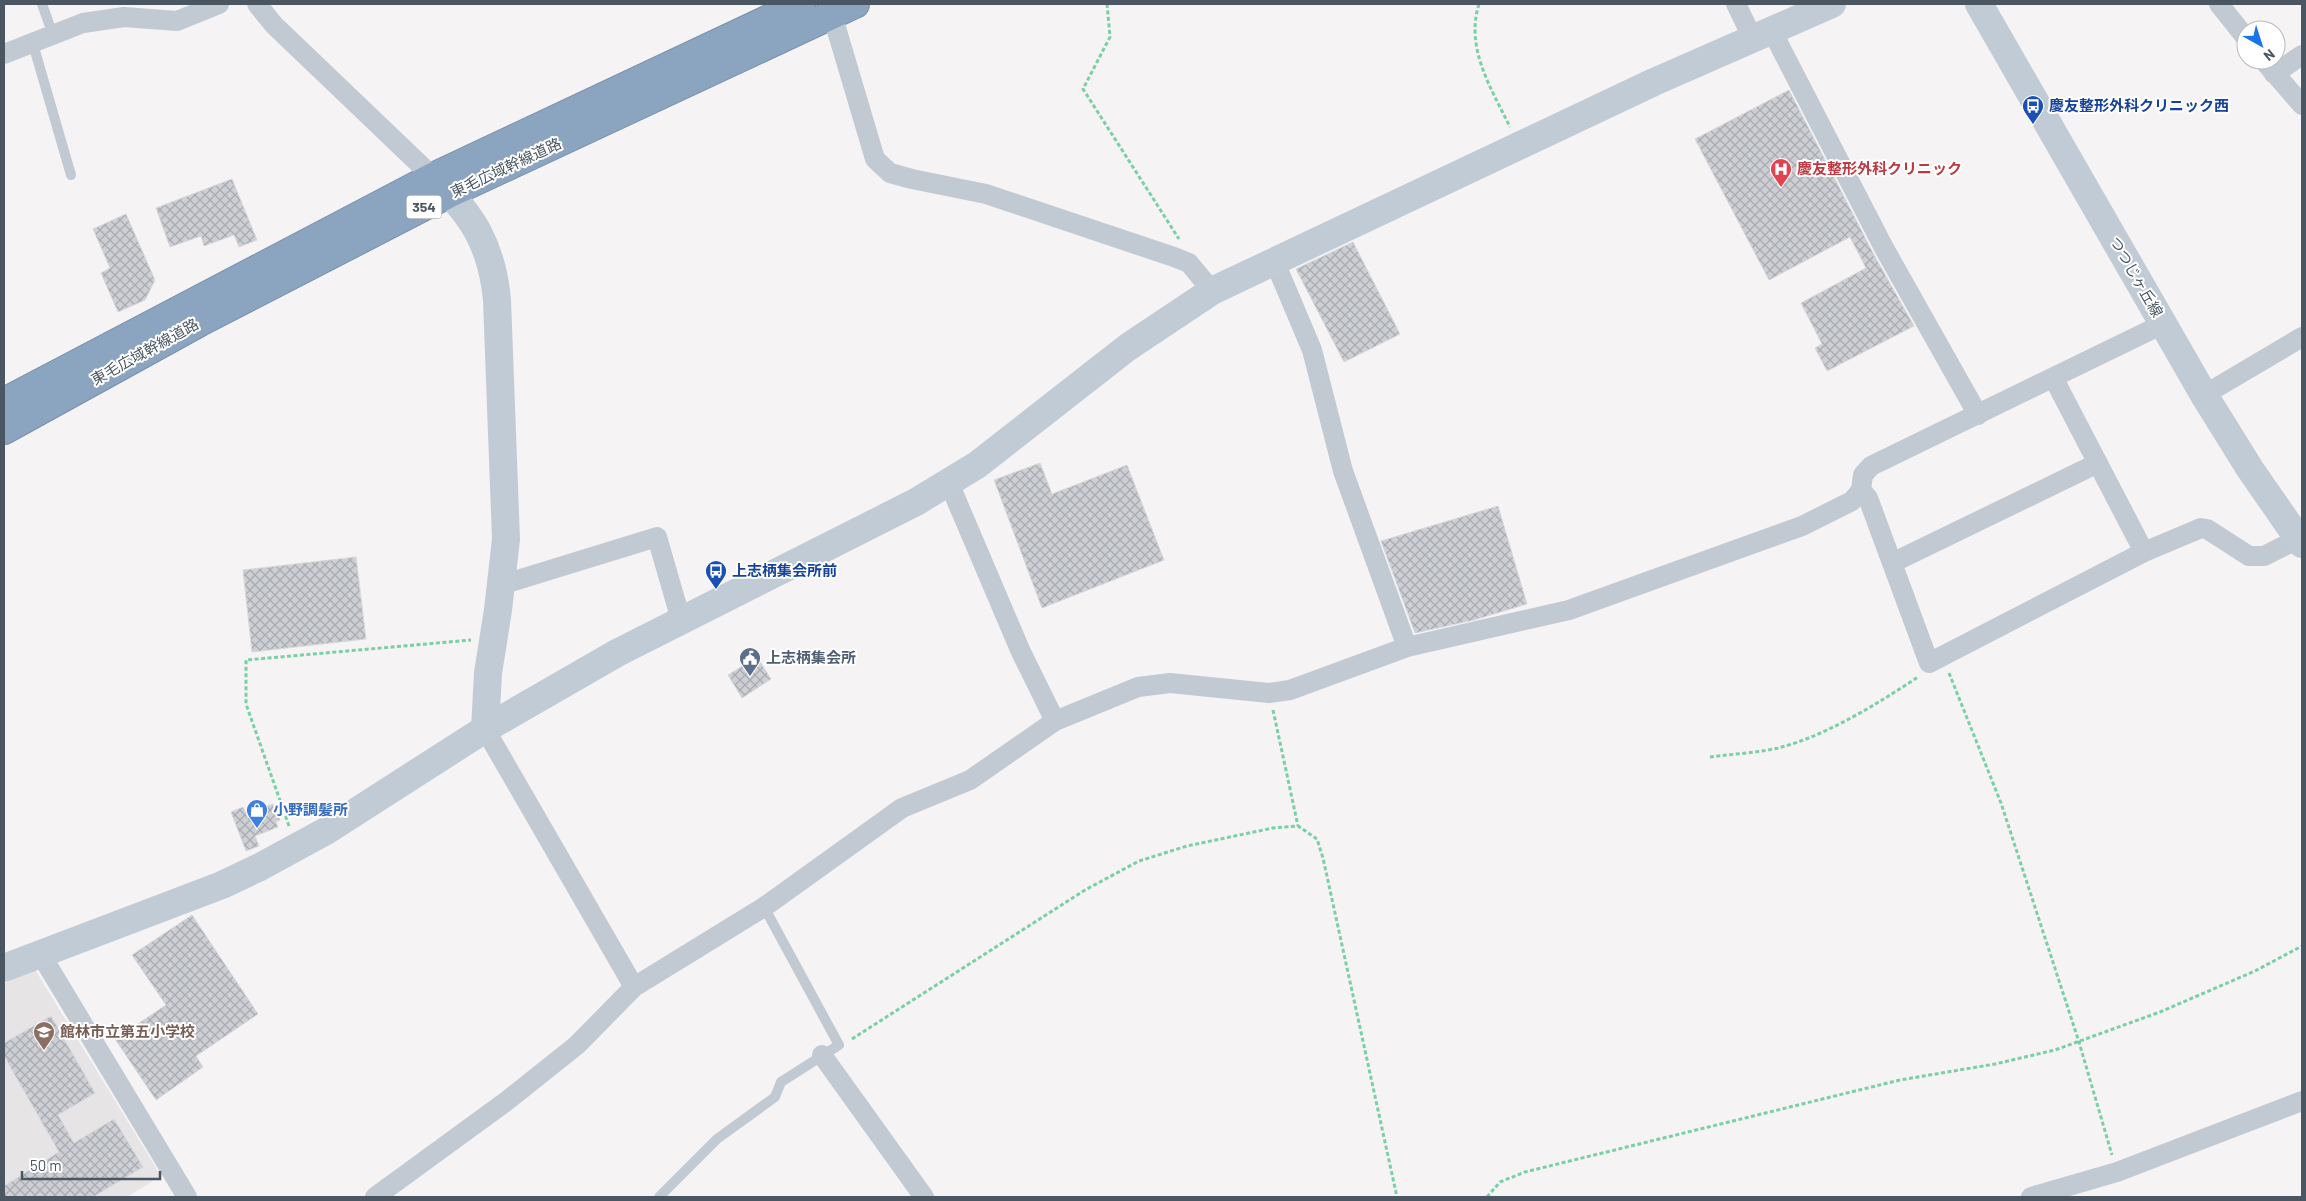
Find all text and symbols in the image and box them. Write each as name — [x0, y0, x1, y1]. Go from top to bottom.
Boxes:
north arrow — [2236, 20, 2286, 70]
text: N — [2261, 46, 2278, 65]
bus stop icon: 慶友整形外科クリニック西 — [2021, 94, 2045, 125]
place label: 慶友整形外科クリニック西 — [2049, 96, 2229, 114]
street label: 東毛広域幹線道路 — [447, 134, 564, 201]
hospital icon: 慶友整形外科クリニック — [1769, 157, 1793, 188]
place label: 慶友整形外科クリニック — [1797, 159, 1962, 177]
road number: 354 — [406, 196, 442, 218]
street label: つつじヶ丘線 — [2107, 233, 2167, 320]
street label: 東毛広域幹線道路 — [88, 314, 201, 388]
bus stop icon: 上志柄集会所前 — [704, 559, 728, 590]
place label: 上志柄集会所前 — [732, 561, 837, 579]
public building icon: 上志柄集会所 — [738, 646, 762, 677]
place label: 上志柄集会所 — [766, 648, 856, 666]
shop icon: 小野調髪所 — [245, 798, 269, 829]
place label: 小野調髪所 — [273, 800, 348, 818]
school or university icon: 館林市立第五小学校 — [32, 1020, 56, 1051]
place label: 館林市立第五小学校 — [60, 1022, 195, 1040]
scale bar — [22, 1148, 160, 1180]
text: 50 m — [30, 1156, 62, 1174]

